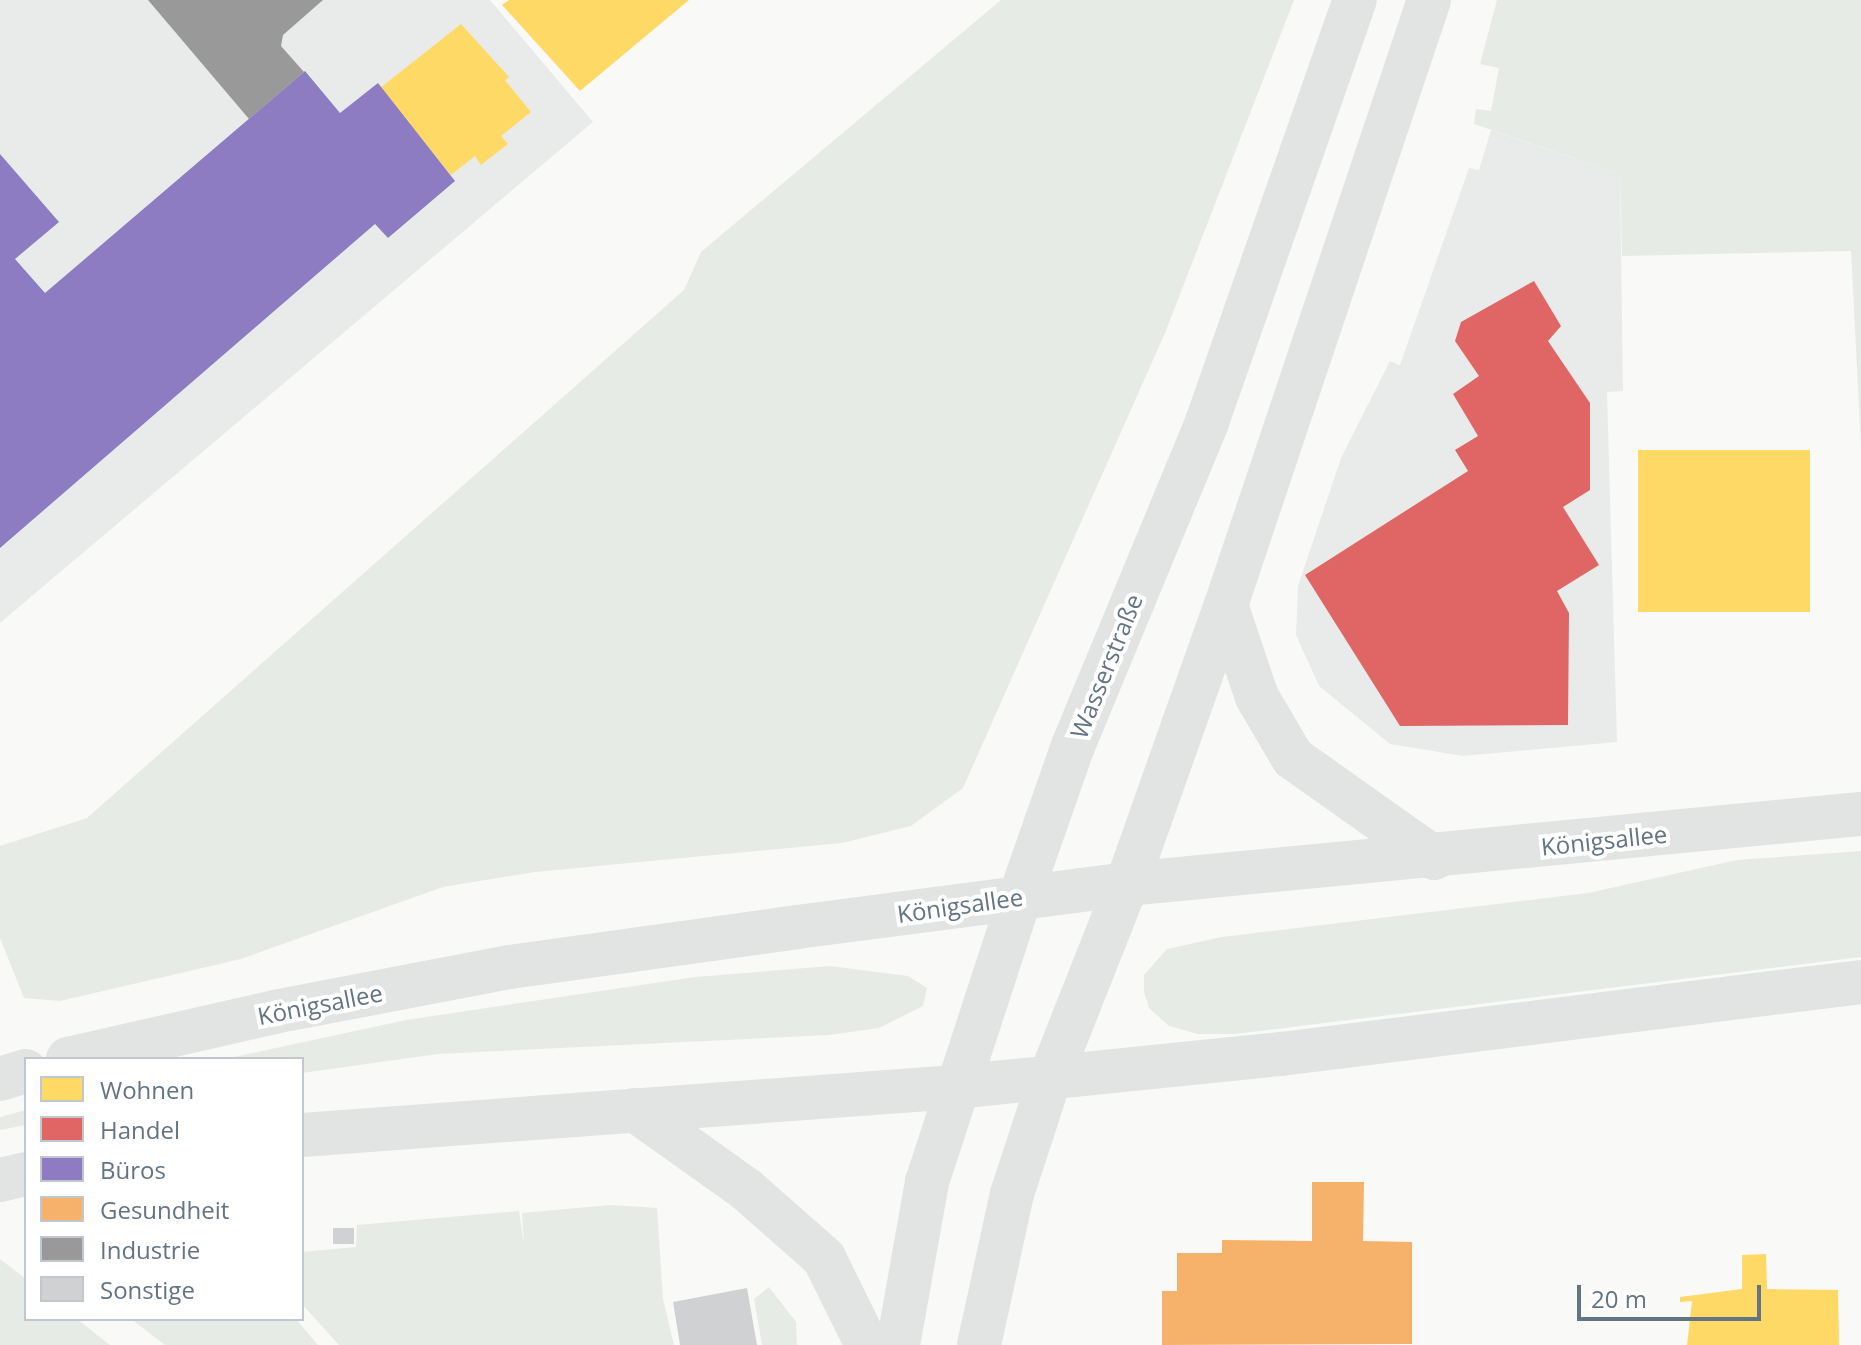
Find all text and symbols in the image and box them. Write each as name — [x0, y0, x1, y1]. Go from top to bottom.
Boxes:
street label: Wasserstraße — [1064, 590, 1148, 742]
street label: Königsallee — [1539, 819, 1669, 861]
street label: Königsallee — [895, 882, 1025, 928]
street label: Königsallee — [255, 978, 385, 1030]
legend — [24, 1057, 304, 1321]
text: Wohnen — [100, 1073, 194, 1106]
text: Handel — [100, 1113, 180, 1146]
text: Büros — [100, 1153, 166, 1186]
text: Gesundheit — [100, 1193, 229, 1226]
text: Industrie — [100, 1233, 200, 1266]
scale bar — [1581, 1269, 1765, 1319]
text: Sonstige — [100, 1273, 195, 1306]
text: 20 m — [1591, 1282, 1647, 1315]

